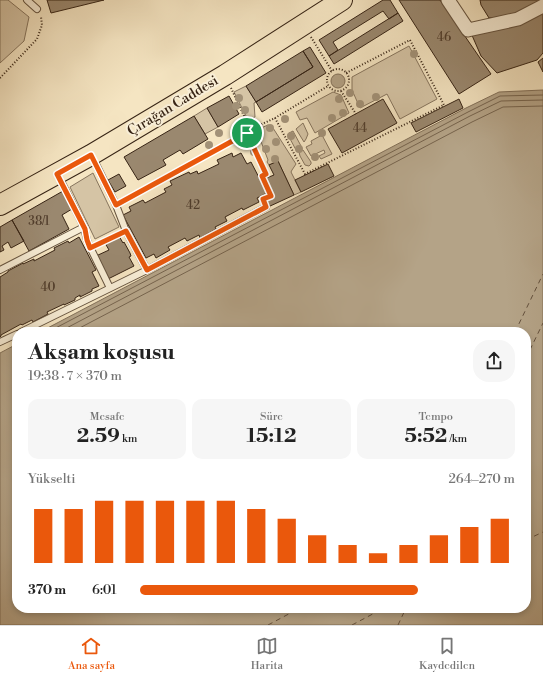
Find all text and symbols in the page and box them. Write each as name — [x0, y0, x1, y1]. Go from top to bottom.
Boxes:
house number: 46 — [437, 30, 451, 45]
street label: Çırağan Caddesi — [124, 71, 222, 140]
pin — [230, 116, 264, 150]
house number: 44 — [353, 121, 367, 136]
icon: arrive — [236, 122, 258, 144]
house number: 42 — [186, 198, 200, 213]
house number: 38/1 — [28, 214, 51, 229]
house number: 40 — [40, 280, 56, 295]
text: Akşam koşusu — [28, 339, 175, 366]
button: share — [473, 340, 515, 382]
text: 19:38 · 7 × 370 m — [28, 368, 122, 384]
text: Mesafe — [90, 410, 125, 424]
text: Süre — [260, 410, 283, 424]
text: Tempo — [419, 410, 453, 424]
text: 2.59 — [77, 424, 120, 449]
text: 15:12 — [247, 424, 296, 449]
text: 5:52 — [405, 424, 447, 449]
text: km — [120, 432, 137, 446]
text: /km — [447, 432, 467, 446]
text: Yükselti — [28, 471, 75, 487]
text: 264–270 m — [448, 471, 515, 487]
text: 370 m — [28, 582, 66, 598]
text: 6:01 — [92, 582, 117, 598]
tab: Ana sayfa — [68, 635, 115, 673]
tab: Harita — [251, 635, 283, 673]
tab: Kaydedilen — [419, 635, 475, 673]

